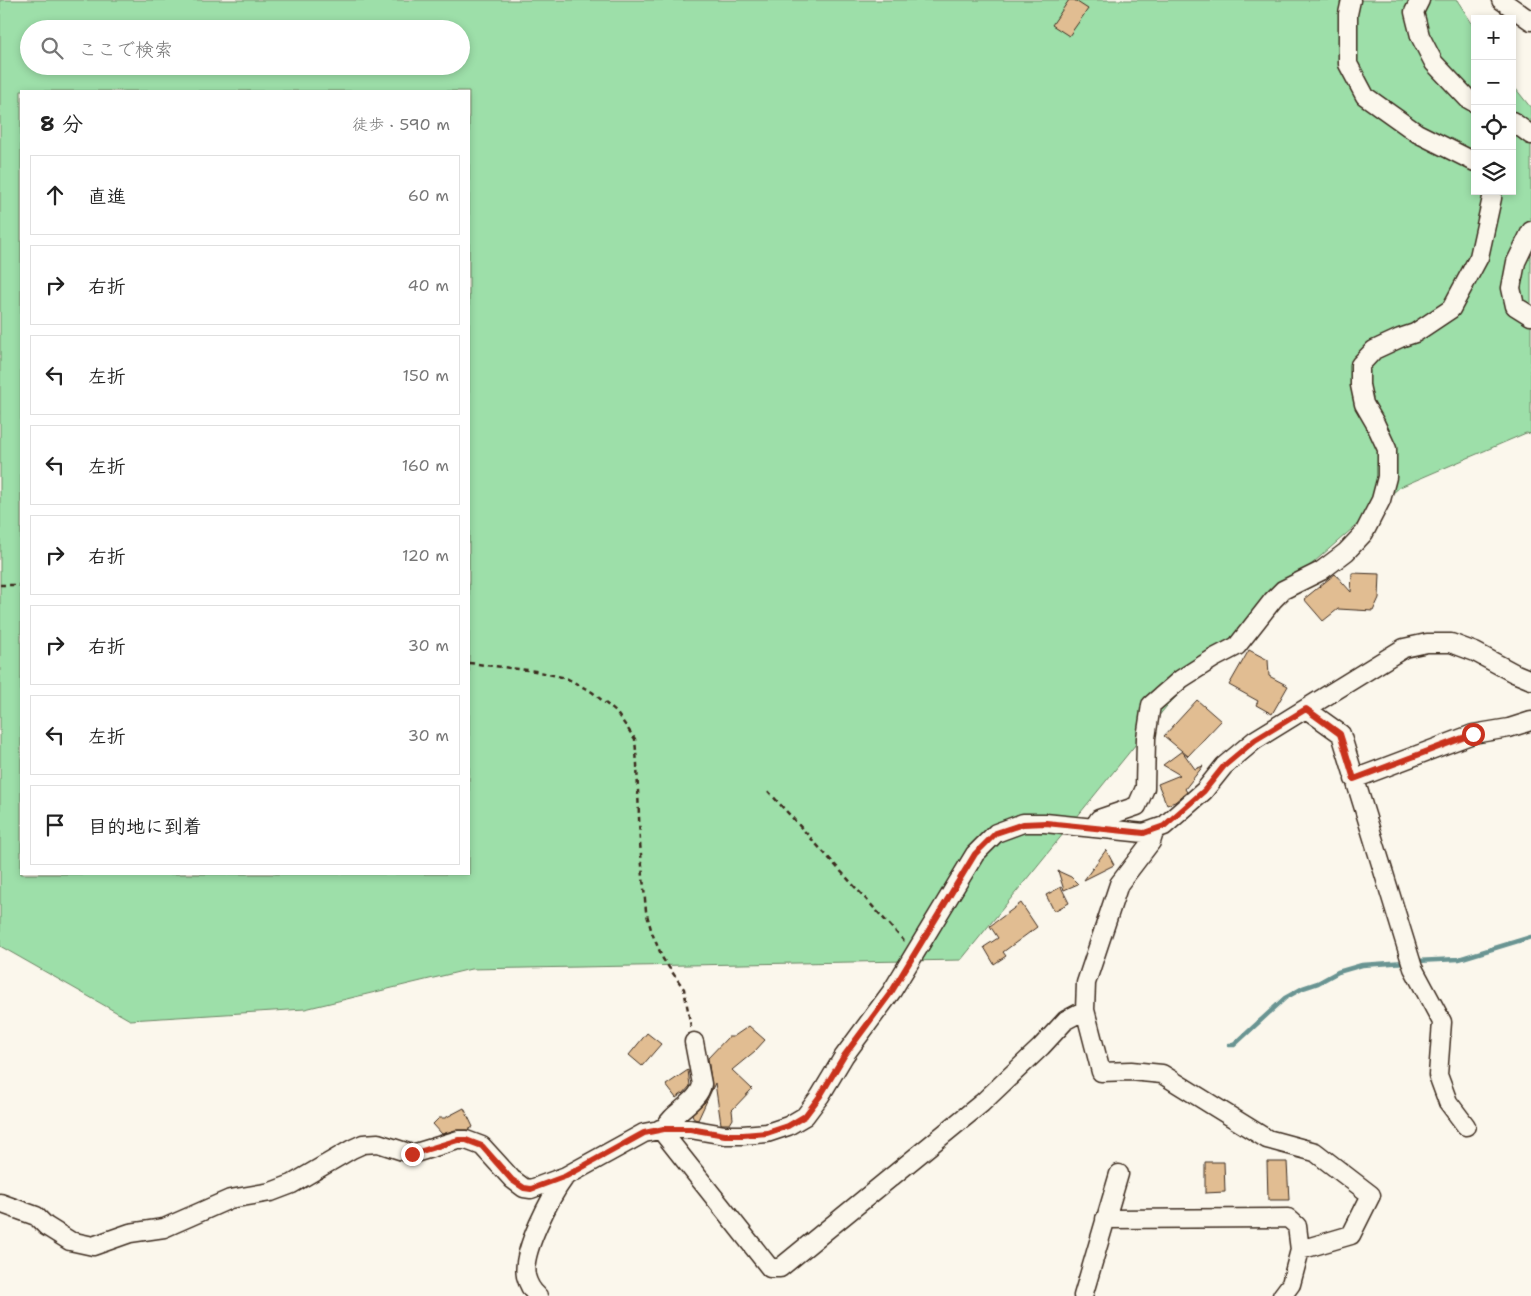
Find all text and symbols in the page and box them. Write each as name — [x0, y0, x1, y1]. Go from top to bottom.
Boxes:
map controls — [1471, 15, 1516, 195]
button: + — [1471, 15, 1516, 60]
search box — [20, 20, 470, 75]
icon: search — [38, 34, 66, 62]
text: ここで検索 — [78, 37, 173, 62]
button: − — [1471, 60, 1516, 105]
button: locate — [1471, 105, 1516, 150]
text: 8 分 — [40, 110, 83, 138]
text: 徒歩 · 590 m — [352, 114, 450, 135]
button: layers — [1471, 150, 1516, 195]
icon: ahead — [41, 181, 69, 209]
text: 直進 — [88, 184, 126, 209]
text: 60 m — [408, 185, 449, 206]
icon: right — [41, 271, 69, 299]
text: 右折 — [88, 274, 126, 299]
text: 40 m — [407, 275, 449, 296]
icon: left — [41, 361, 69, 389]
text: 左折 — [88, 364, 126, 389]
text: 150 m — [402, 365, 449, 386]
icon: left — [41, 451, 69, 479]
text: 左折 — [88, 454, 126, 479]
text: 160 m — [402, 455, 449, 476]
icon: right — [41, 541, 69, 569]
text: 右折 — [88, 544, 126, 569]
text: 120 m — [402, 545, 449, 566]
icon: right — [41, 631, 69, 659]
text: 右折 — [88, 634, 126, 659]
text: 30 m — [408, 635, 449, 656]
icon: left — [41, 721, 69, 749]
route start — [1462, 723, 1485, 746]
text: 左折 — [88, 724, 126, 749]
text: 30 m — [408, 725, 449, 746]
icon: arrive — [41, 811, 69, 839]
text: 目的地に到着 — [88, 814, 202, 839]
route end — [401, 1143, 424, 1166]

